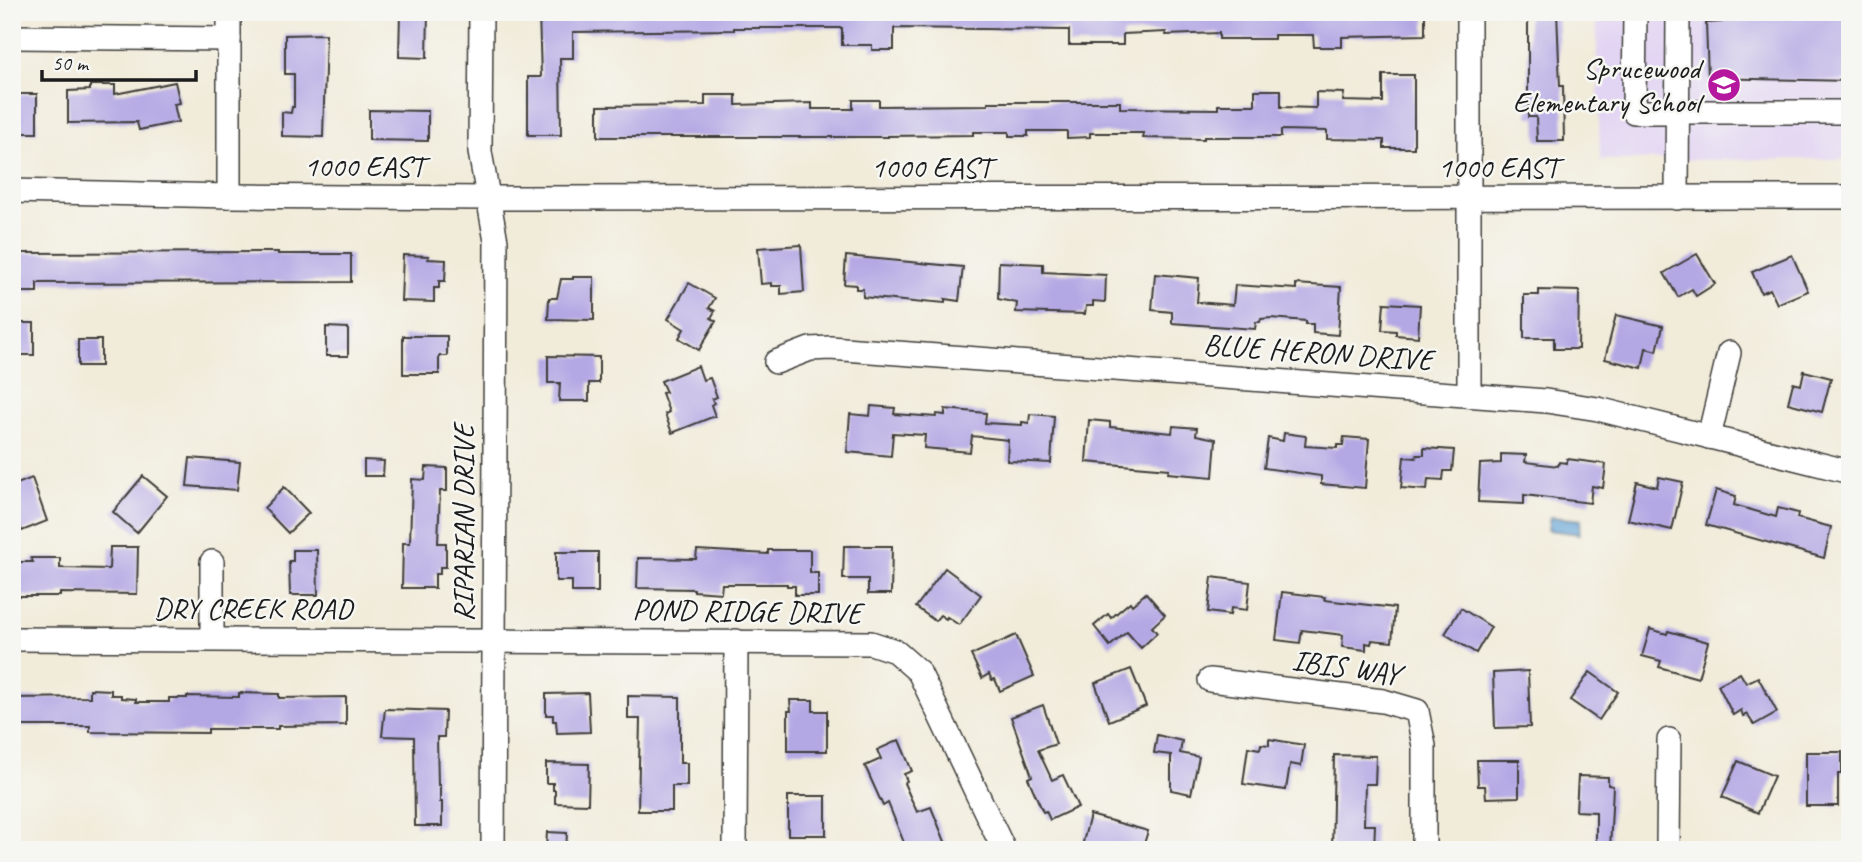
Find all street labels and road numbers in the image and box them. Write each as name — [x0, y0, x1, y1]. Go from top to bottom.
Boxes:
street label: 1000 EAST — [304, 147, 431, 185]
street label: 1000 EAST — [871, 148, 998, 186]
street label: 1000 EAST — [1438, 148, 1565, 186]
street label: BLUE HERON DRIVE — [1202, 325, 1438, 379]
street label: RIPARIAN DRIVE — [444, 421, 482, 622]
street label: DRY CREEK ROAD — [154, 589, 355, 627]
street label: POND RIDGE DRIVE — [632, 590, 866, 632]
street label: IBIS WAY — [1290, 641, 1408, 694]

